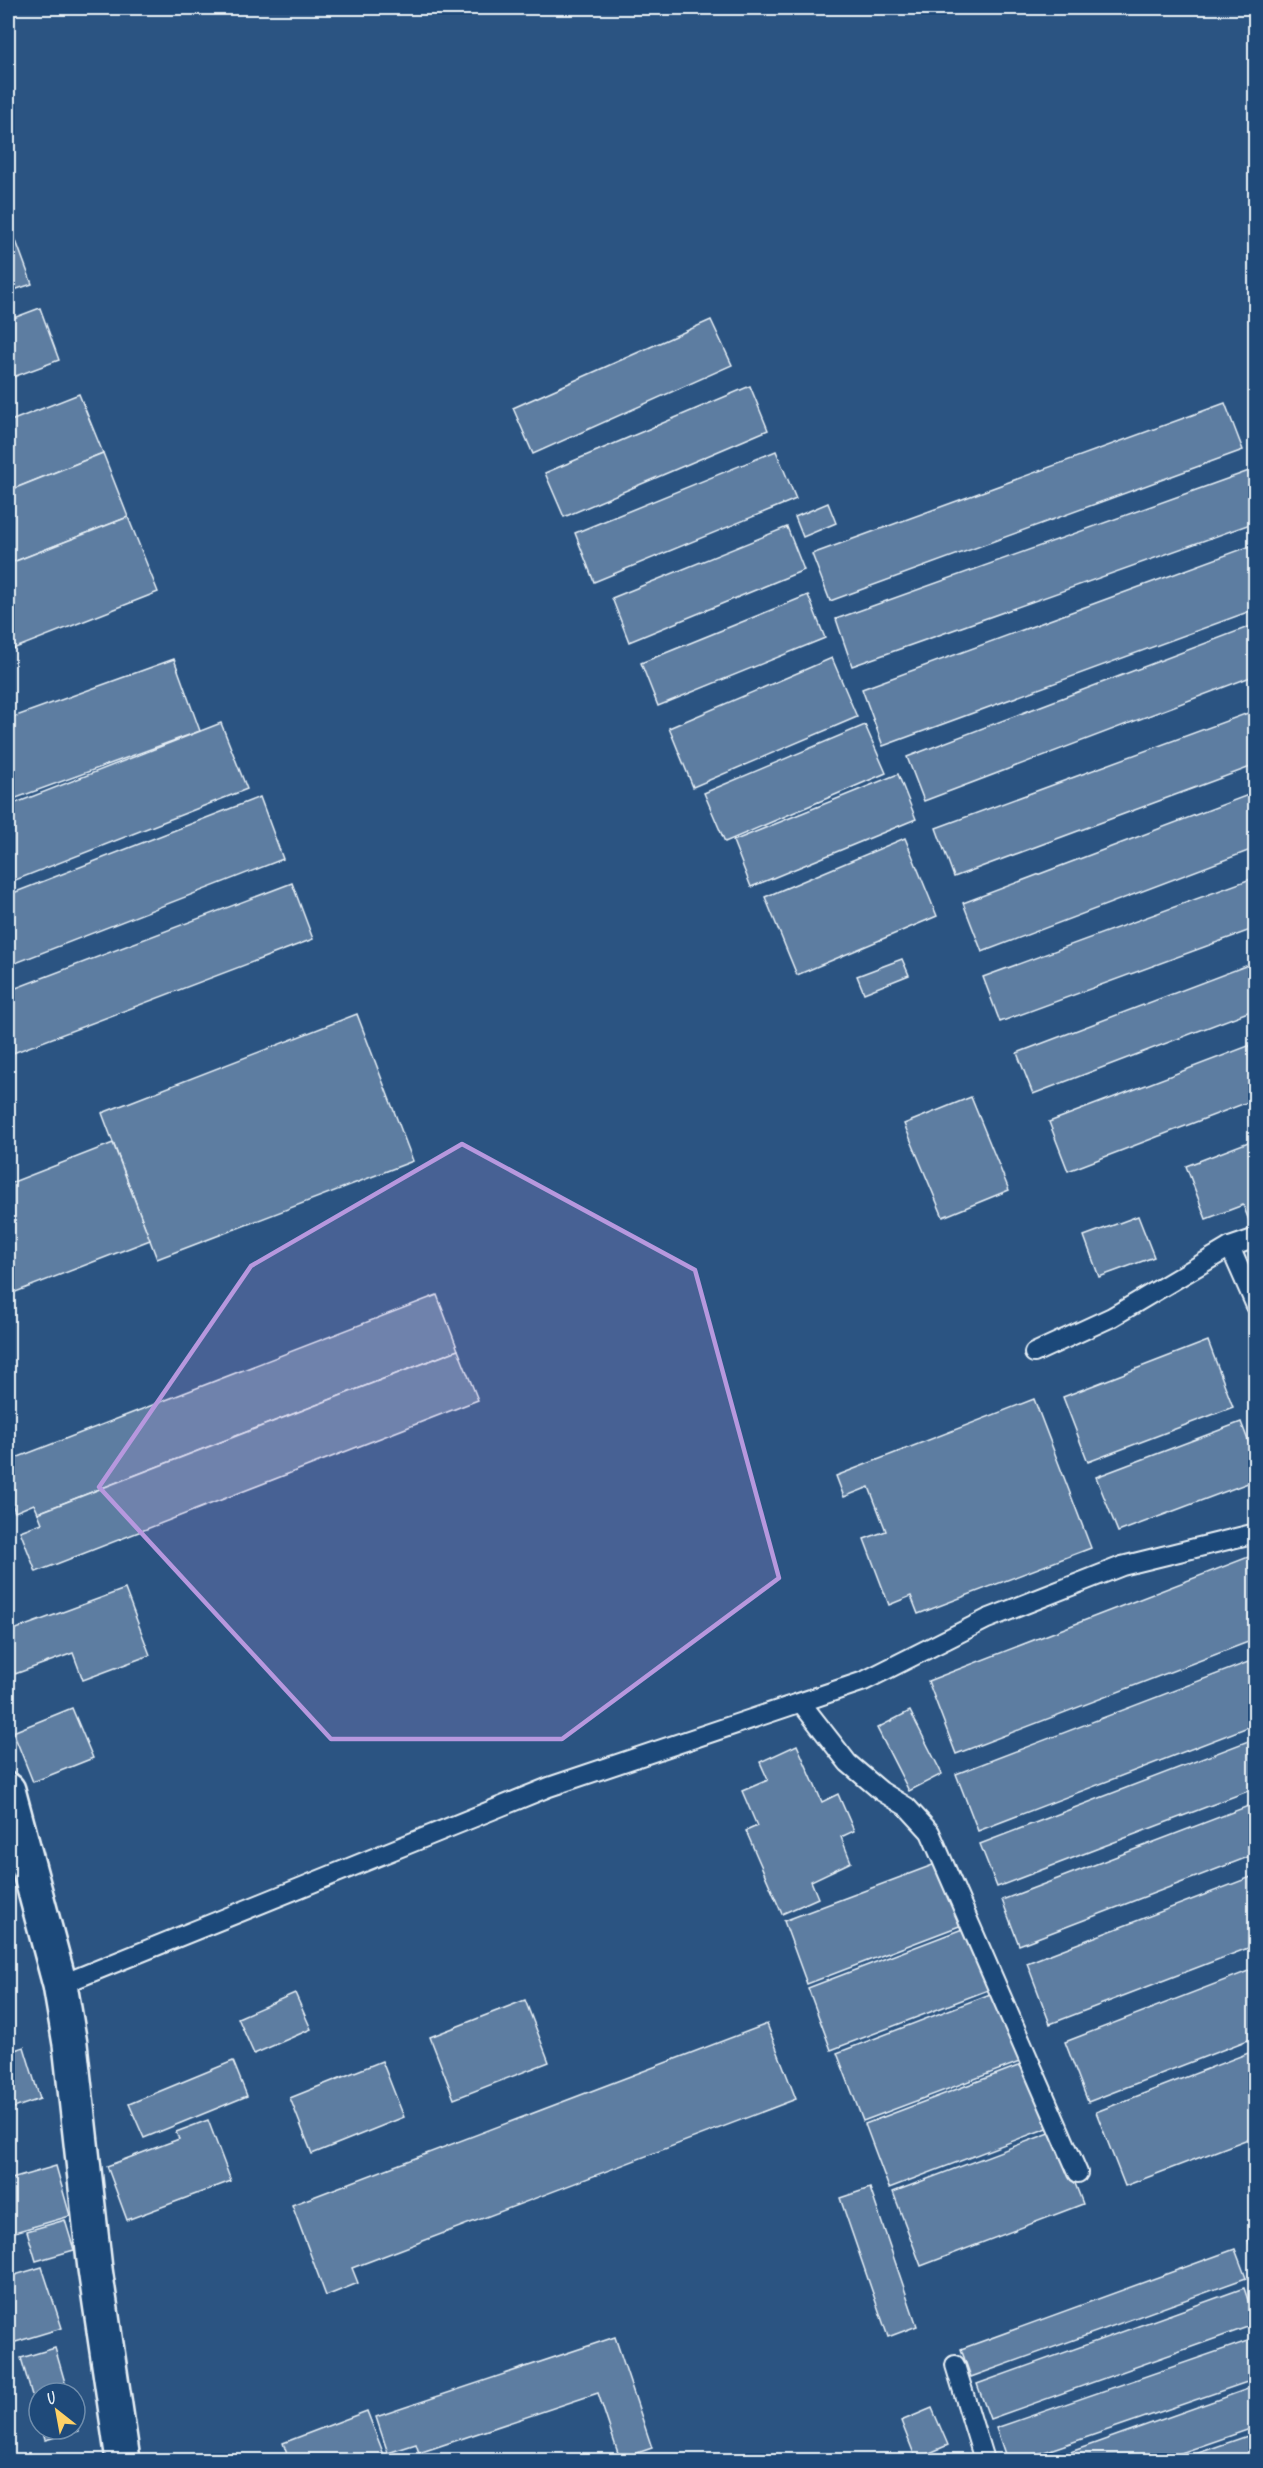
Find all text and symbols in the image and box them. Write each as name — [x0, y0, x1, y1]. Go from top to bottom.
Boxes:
north arrow — [27, 2381, 87, 2441]
text: U — [41, 2387, 61, 2410]

